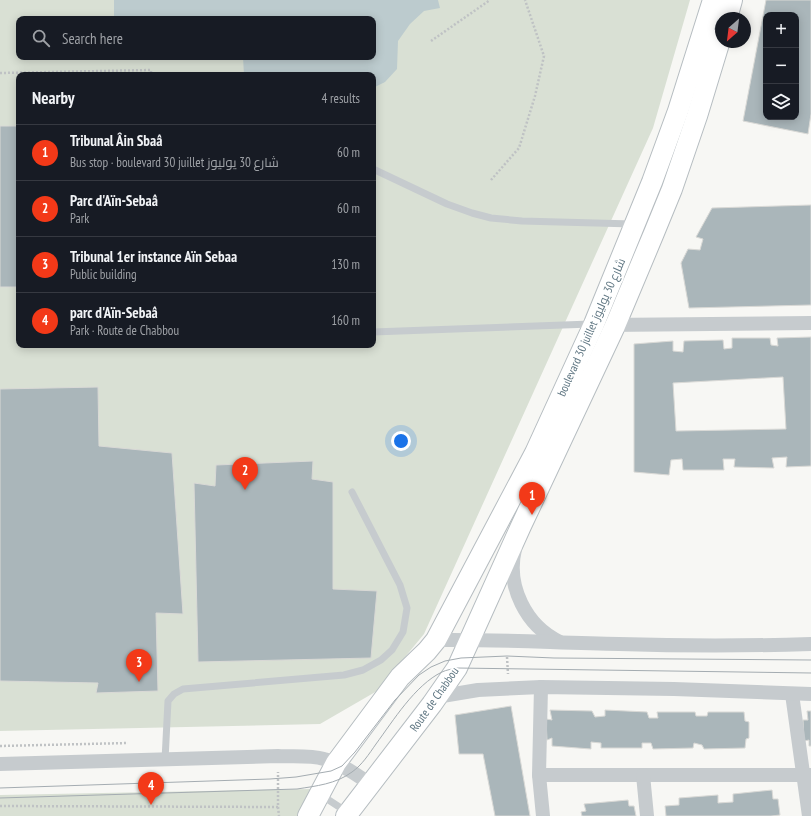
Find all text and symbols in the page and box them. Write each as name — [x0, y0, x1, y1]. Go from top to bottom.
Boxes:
north arrow — [715, 12, 751, 48]
map controls — [763, 12, 799, 120]
button: + — [763, 12, 799, 48]
search box — [16, 16, 376, 60]
icon: search — [30, 27, 52, 49]
text: Search here — [62, 29, 123, 48]
button: − — [763, 48, 799, 84]
button: layers — [763, 84, 799, 120]
text: Nearby — [32, 87, 75, 109]
text: 4 results — [321, 90, 360, 107]
text: Tribunal Âin Sbaâ — [70, 131, 162, 150]
text: 1 — [42, 144, 48, 161]
text: 60 m — [337, 144, 360, 161]
text: Bus stop · boulevard 30 juillet شارع 30 يوليوز — [70, 154, 279, 171]
text: Parc d'Aïn-Sebaâ — [70, 191, 158, 210]
text: 2 — [42, 200, 48, 217]
text: 60 m — [337, 200, 360, 217]
text: Park — [70, 210, 89, 227]
text: Tribunal 1er instance Aïn Sebaa — [70, 247, 237, 266]
street label: boulevard 30 juillet شارع 30 يوليوز — [554, 255, 629, 399]
text: 3 — [42, 256, 48, 273]
text: 130 m — [331, 256, 360, 273]
text: Public building — [70, 266, 137, 283]
text: parc d'Aïn-Sebaâ — [70, 303, 158, 322]
text: 4 — [42, 312, 48, 329]
text: 160 m — [331, 312, 360, 329]
text: Park · Route de Chabbou — [70, 322, 179, 339]
your location — [391, 431, 411, 451]
pin: 2 — [232, 457, 258, 490]
pin: 1 — [519, 482, 545, 515]
pin: 3 — [126, 649, 152, 682]
street label: Route de Chabbou — [406, 664, 462, 734]
pin: 4 — [138, 772, 164, 805]

